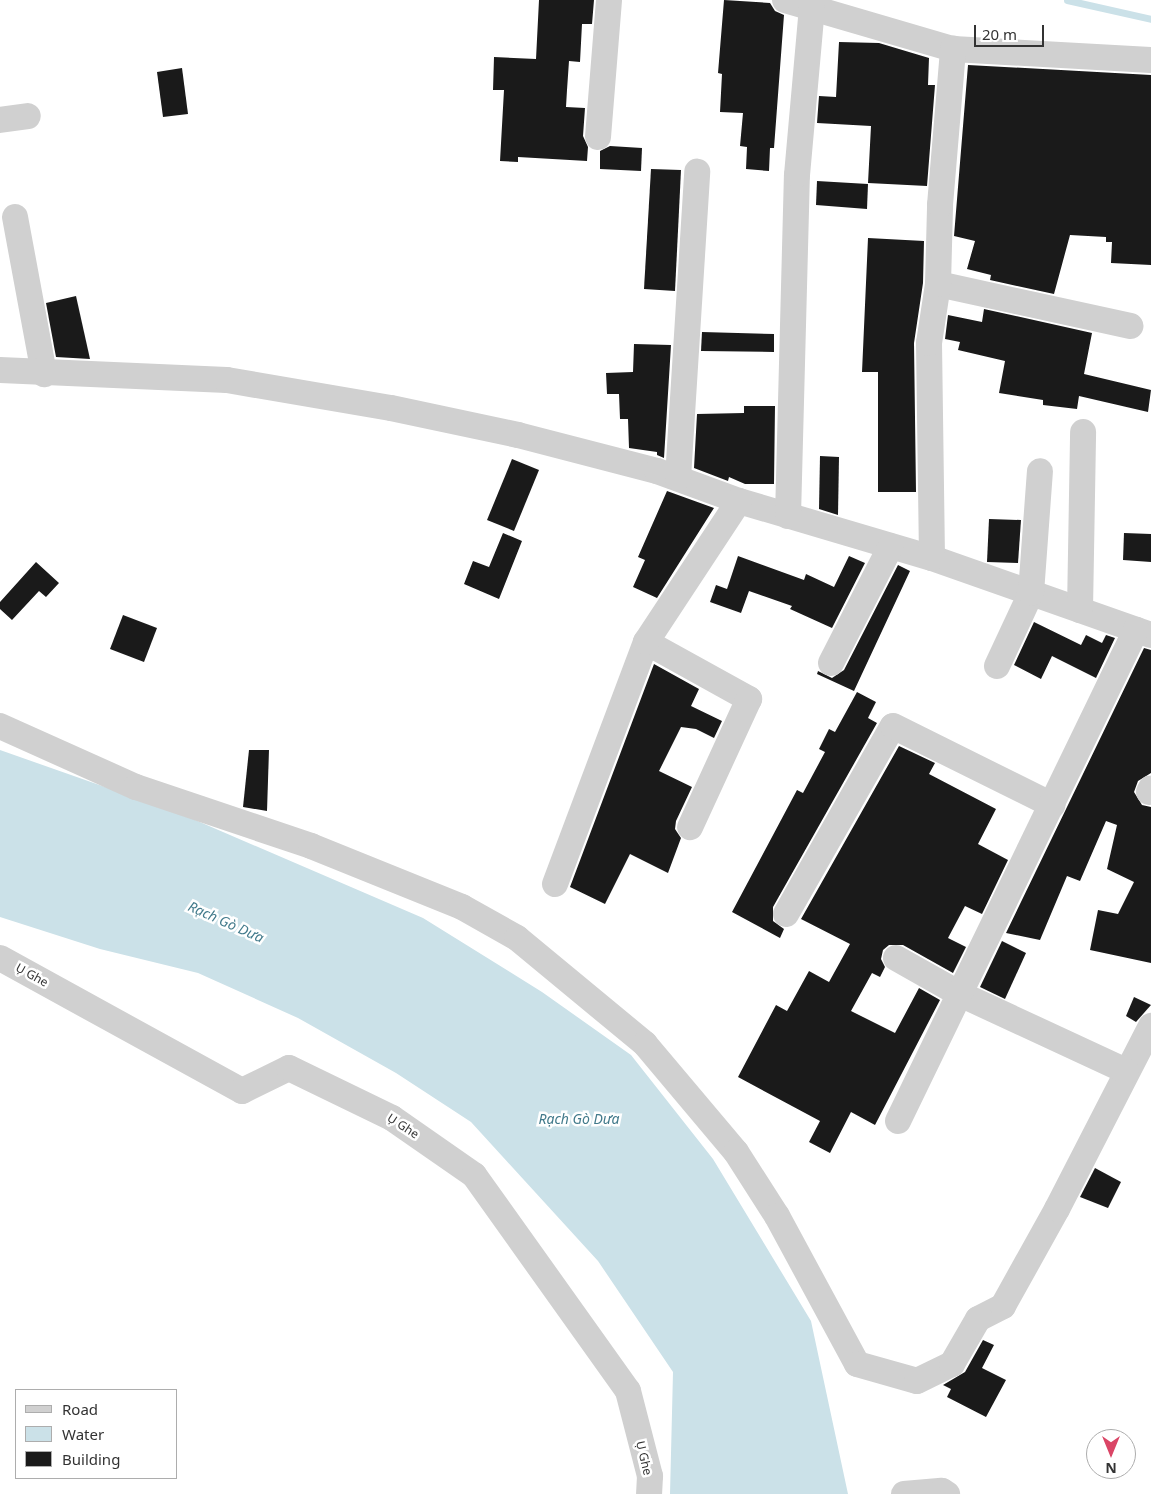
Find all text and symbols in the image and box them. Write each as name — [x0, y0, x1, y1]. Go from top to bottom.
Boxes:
scale bar — [976, 15, 1046, 47]
text: 20 m — [982, 24, 1017, 44]
water label: Rạch Gò Dưa — [186, 898, 266, 946]
street label: Ụ Ghe — [13, 960, 51, 990]
street label: Ụ Ghe — [384, 1110, 422, 1142]
water label: Rạch Gò Dưa — [538, 1111, 620, 1127]
legend — [15, 1389, 178, 1479]
text: Road — [62, 1399, 98, 1419]
text: Water — [62, 1424, 104, 1444]
north arrow — [1086, 1429, 1136, 1479]
street label: Ụ Ghe — [633, 1439, 655, 1477]
text: Building — [62, 1449, 120, 1469]
text: N — [1105, 1459, 1117, 1478]

